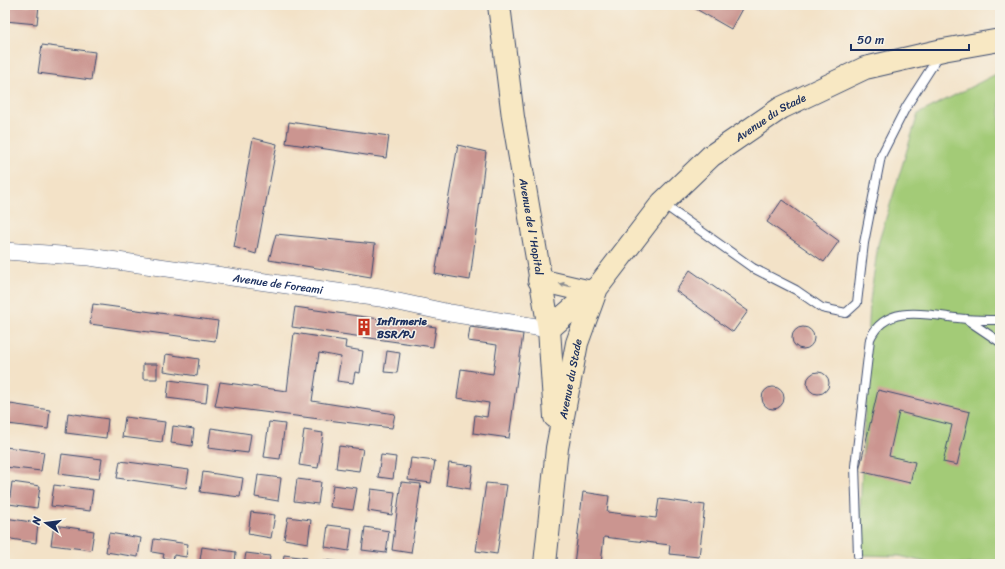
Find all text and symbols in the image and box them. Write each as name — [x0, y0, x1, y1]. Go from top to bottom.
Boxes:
scale bar — [851, 26, 969, 52]
text: 50 m — [857, 29, 884, 51]
street label: Avenue du Stade — [730, 88, 810, 147]
street label: Avenue de l 'Hopital — [514, 176, 549, 277]
street label: Avenue de Foreami — [231, 268, 325, 299]
one-way arrow — [559, 282, 571, 288]
place label: Infirmerie BSR/PJ — [376, 312, 428, 344]
building icon: Infirmerie BSR/PJ — [354, 317, 374, 337]
street label: Avenue du Stade — [553, 335, 588, 421]
north arrow — [26, 503, 66, 543]
text: N — [26, 514, 47, 528]

